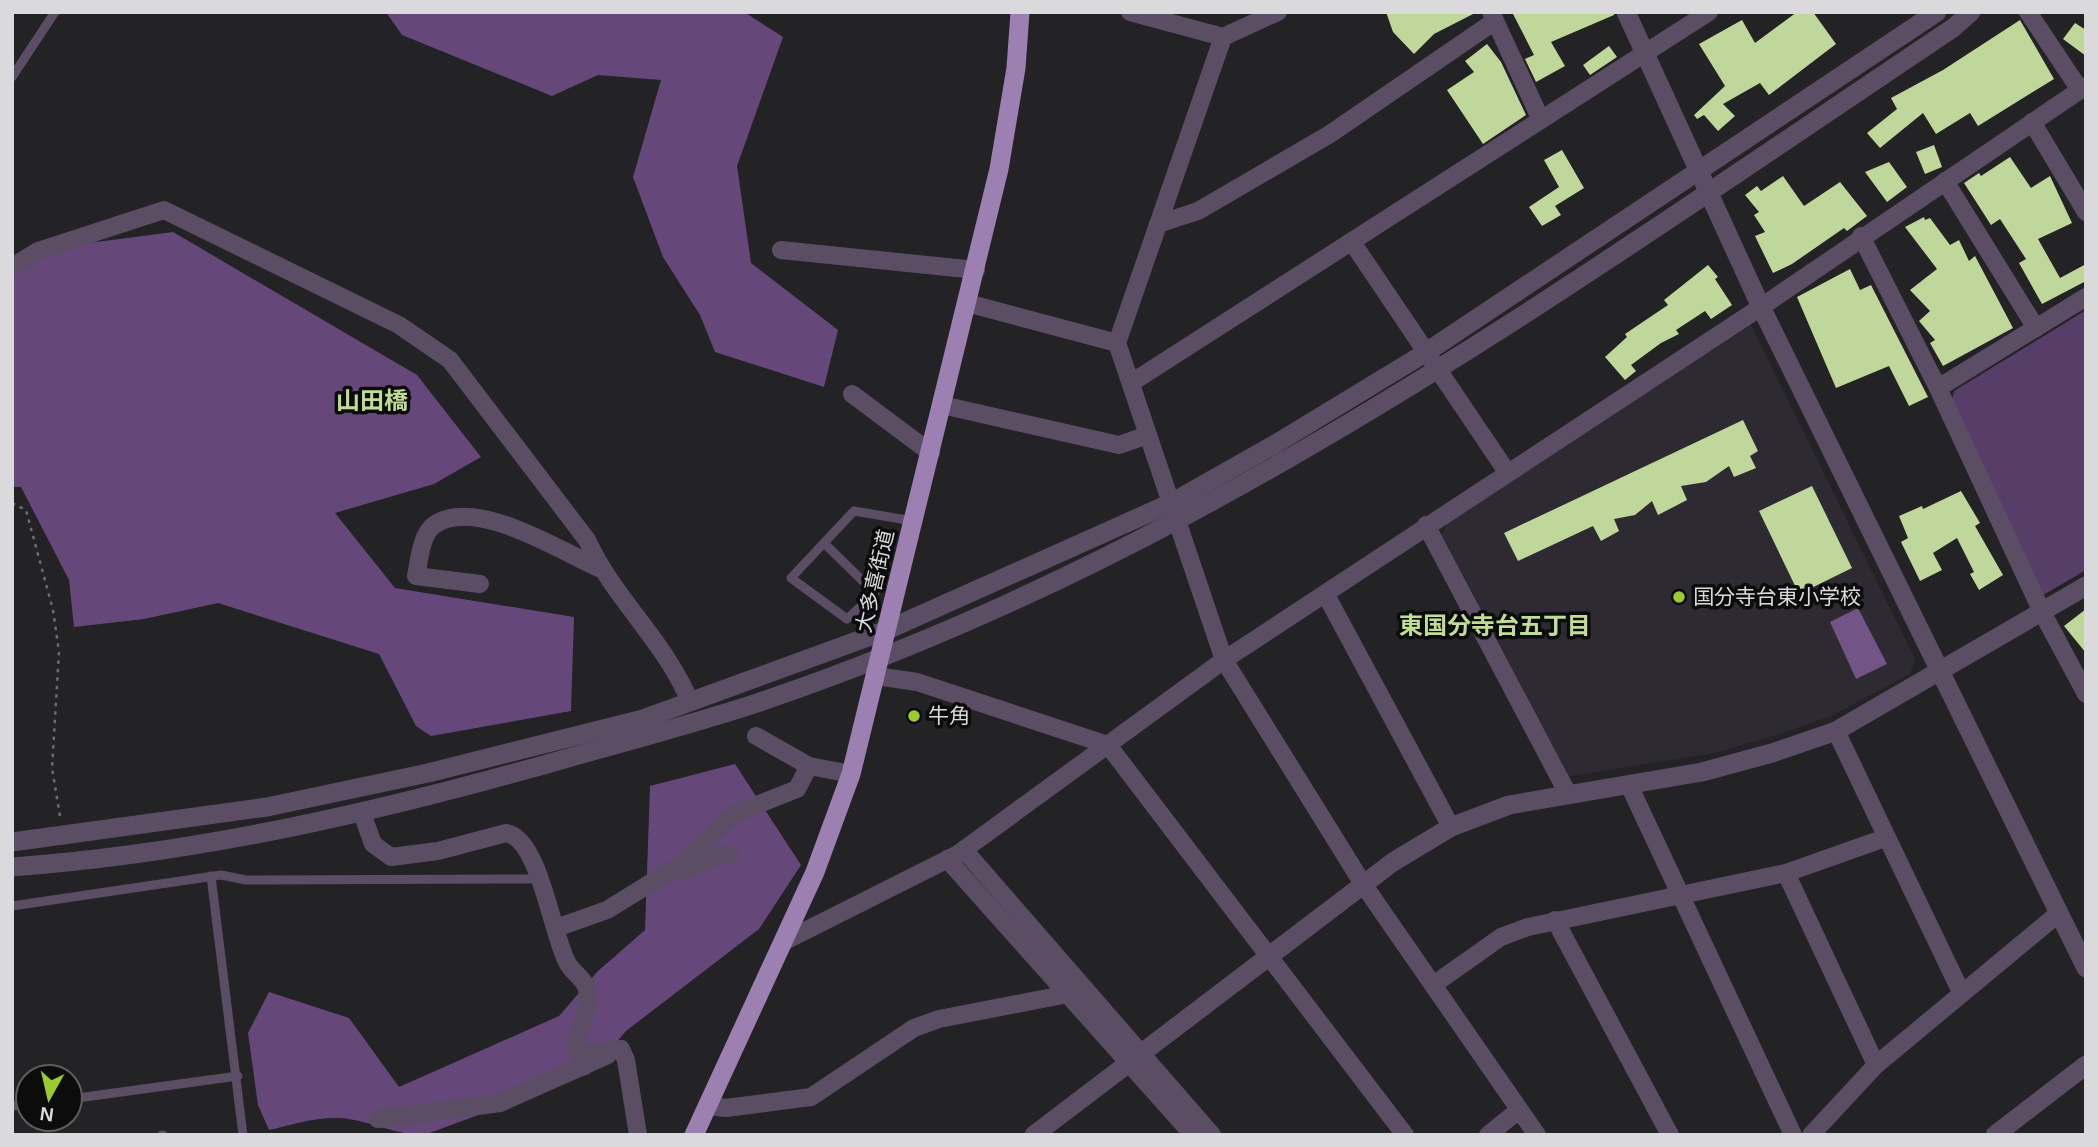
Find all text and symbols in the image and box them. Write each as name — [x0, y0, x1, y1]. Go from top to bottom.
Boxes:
district label: 山田橋 — [336, 387, 408, 414]
street label: 大多喜街道 — [851, 527, 898, 635]
place label: 国分寺台東小学校 — [1693, 585, 1861, 608]
marker: 国分寺台東小学校 — [1671, 589, 1687, 605]
district label: 東国分寺台五丁目 — [1399, 612, 1591, 639]
place label: 牛角 — [928, 704, 970, 727]
marker: 牛角 — [906, 708, 922, 724]
north arrow — [14, 1063, 84, 1133]
text: N — [38, 1103, 55, 1126]

